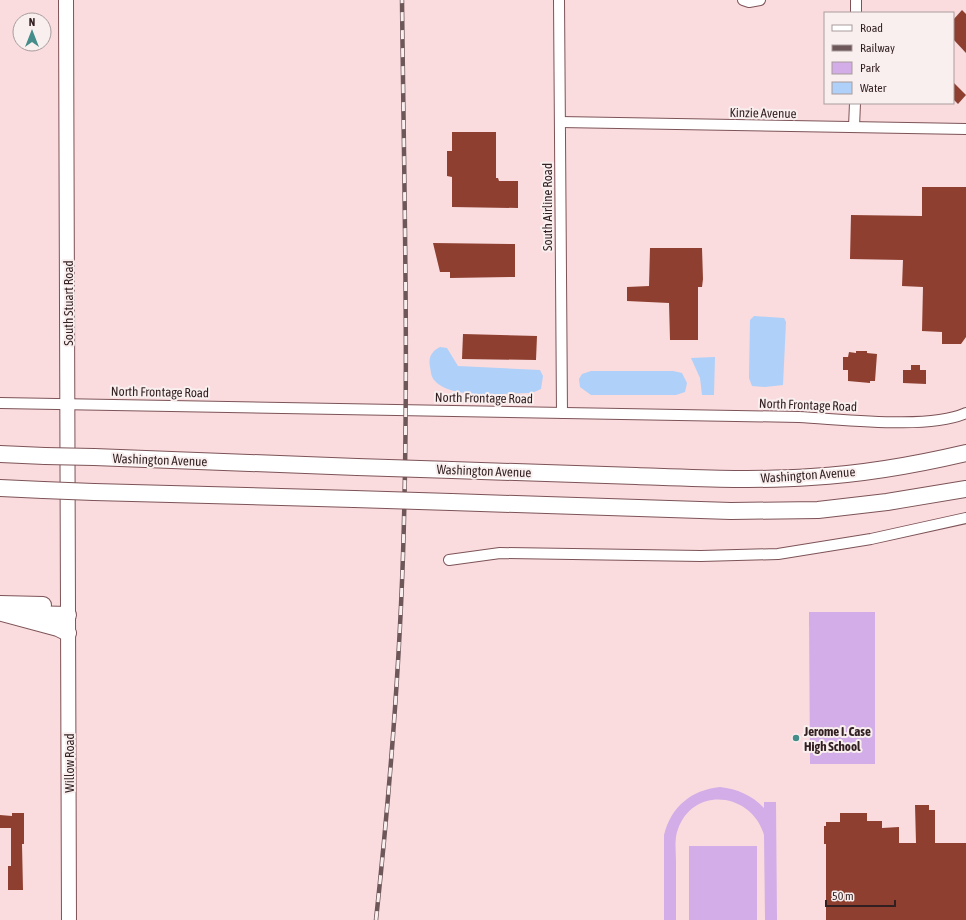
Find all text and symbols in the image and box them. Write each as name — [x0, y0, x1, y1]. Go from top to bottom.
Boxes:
north arrow — [12, 12, 52, 52]
legend — [824, 12, 954, 104]
text: N — [29, 16, 35, 28]
text: Road — [860, 21, 883, 35]
text: Railway — [860, 41, 895, 55]
text: Park — [860, 61, 881, 75]
text: Water — [860, 81, 887, 95]
street label: Kinzie Avenue — [729, 105, 797, 121]
street label: South Airline Road — [540, 163, 555, 251]
street label: South Stuart Road — [61, 260, 76, 346]
street label: North Frontage Road — [111, 384, 209, 400]
street label: North Frontage Road — [435, 390, 533, 406]
street label: North Frontage Road — [759, 396, 857, 414]
street label: Washington Avenue — [112, 451, 208, 469]
street label: Washington Avenue — [436, 462, 532, 480]
street label: Washington Avenue — [760, 464, 856, 486]
place label: Jerome I. Case High School — [803, 724, 871, 754]
street label: Willow Road — [62, 733, 77, 793]
marker: Jerome I. Case High School — [791, 733, 801, 743]
scale bar — [826, 882, 895, 908]
text: 50 m — [832, 889, 854, 903]

